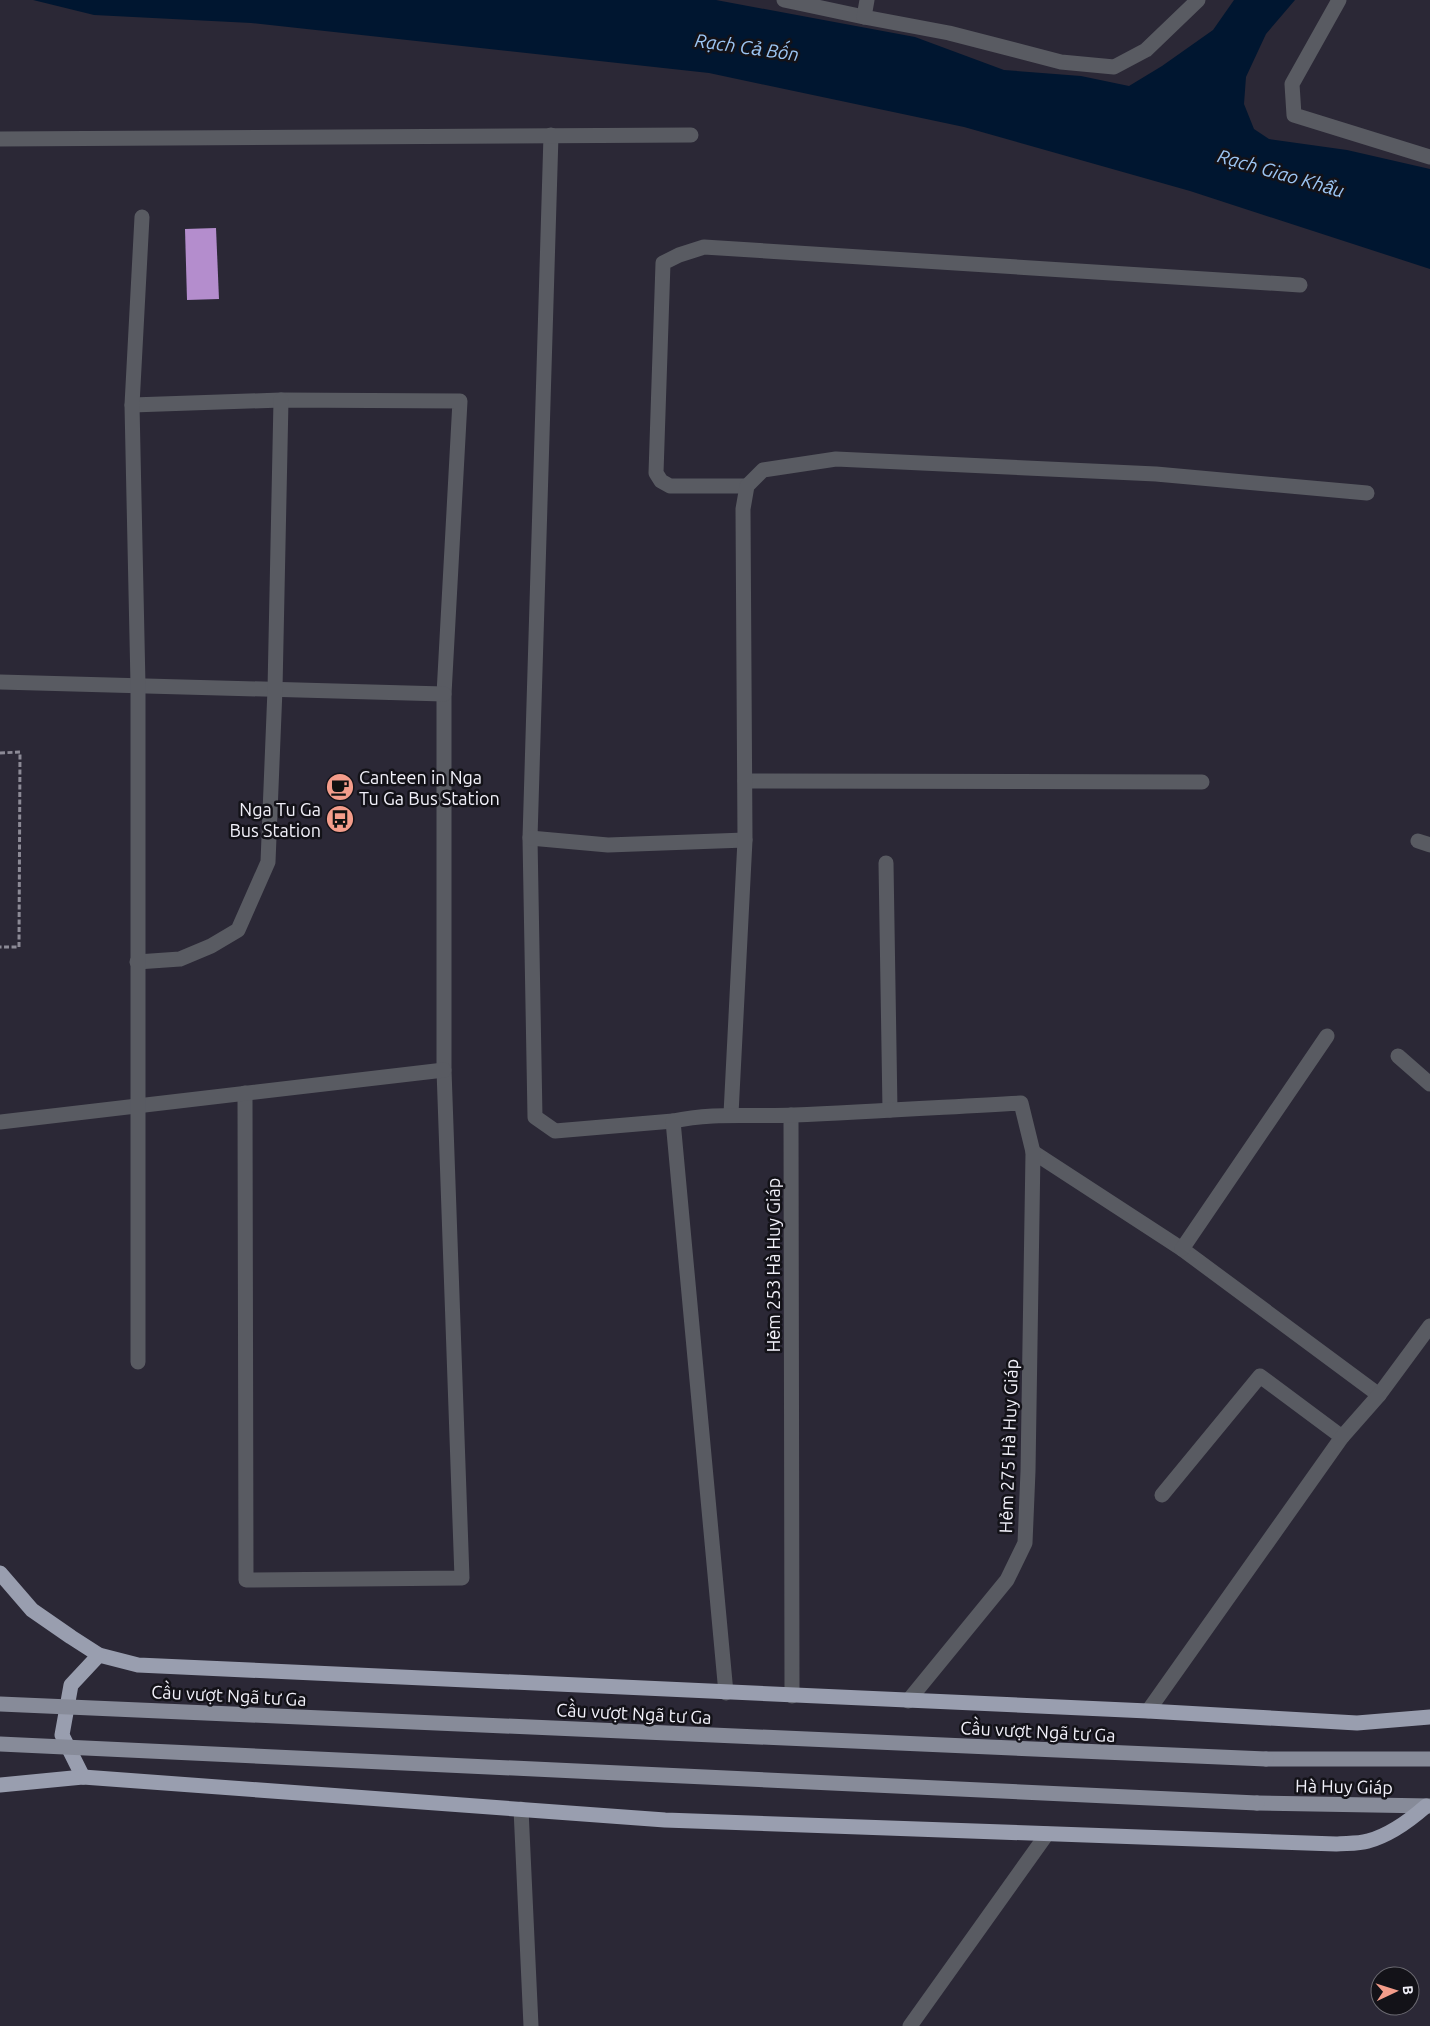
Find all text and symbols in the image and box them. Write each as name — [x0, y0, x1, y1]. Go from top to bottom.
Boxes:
water label: Rạch Cả Bốn — [694, 27, 801, 65]
water label: Rạch Giao Khẩu — [1215, 144, 1347, 202]
place label: Canteen in Nga Tu Ga Bus Station — [359, 767, 500, 808]
cafe icon: Canteen in Nga Tu Ga Bus Station — [325, 772, 355, 802]
place label: Nga Tu Ga Bus Station — [229, 799, 321, 840]
bus stop icon: Nga Tu Ga Bus Station — [325, 804, 355, 834]
street label: Hẻm 253 Hà Huy Giáp — [763, 1178, 783, 1352]
street label: Hẻm 275 Hà Huy Giáp — [995, 1359, 1021, 1533]
street label: Cầu vượt Ngã tư Ga — [151, 1679, 307, 1709]
street label: Cầu vượt Ngã tư Ga — [556, 1697, 712, 1727]
street label: Cầu vượt Ngã tư Ga — [960, 1715, 1116, 1745]
street label: Hà Huy Giáp — [1295, 1775, 1393, 1797]
north arrow — [1370, 1966, 1420, 2016]
text: B — [1400, 1985, 1416, 1995]

